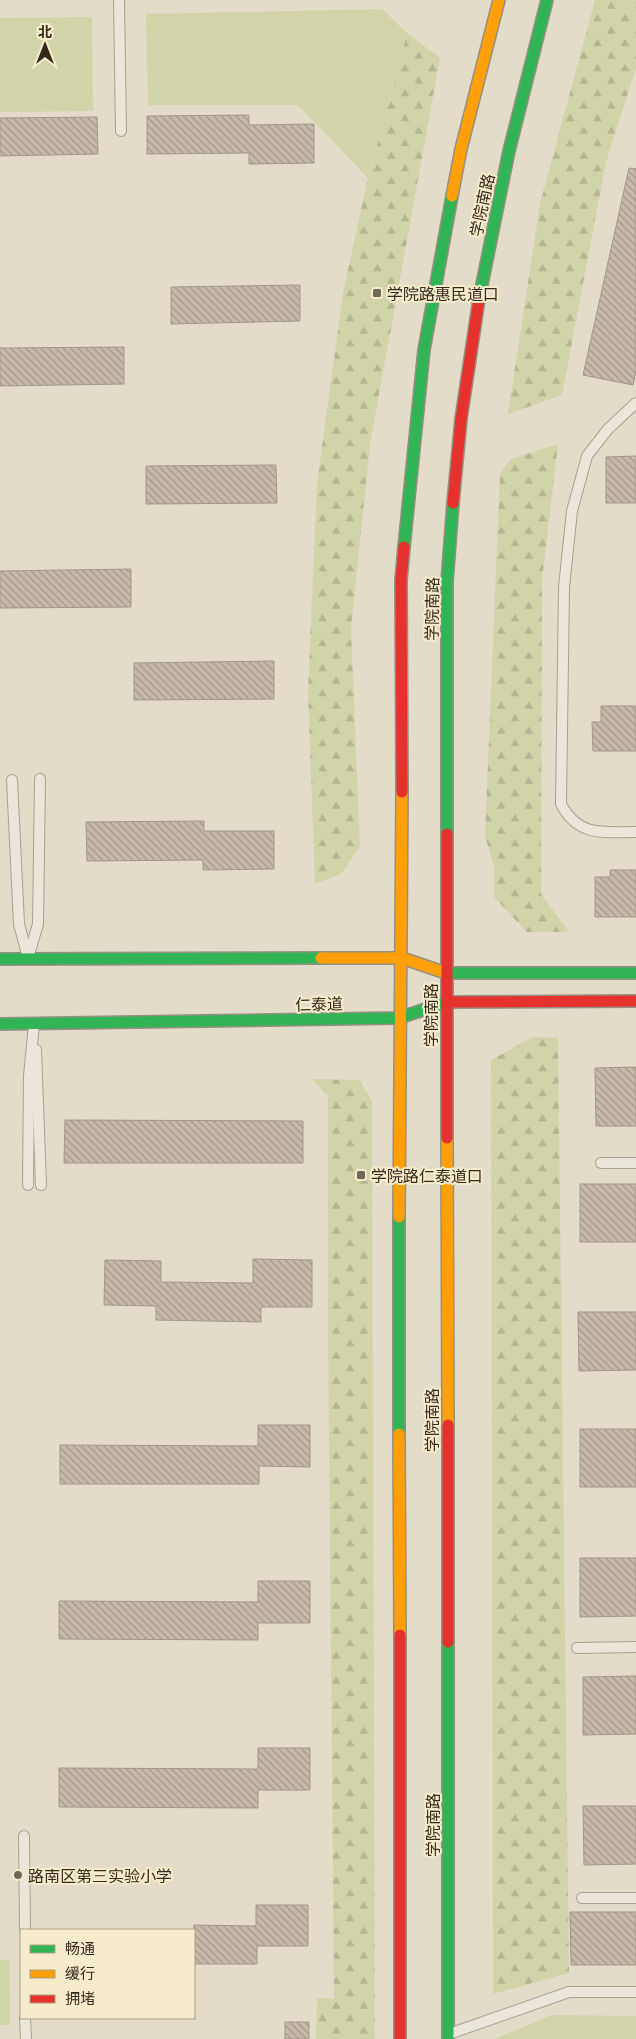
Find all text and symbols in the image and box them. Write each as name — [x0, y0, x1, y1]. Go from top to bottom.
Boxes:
north arrow — [20, 20, 70, 70]
text: 北 — [38, 21, 52, 41]
street label: 学院南路 — [463, 171, 499, 239]
place label: 学院路惠民道口 — [387, 281, 499, 305]
marker: 学院路惠民道口 — [371, 287, 383, 299]
street label: 学院南路 — [418, 577, 444, 641]
street label: 学院南路 — [418, 983, 442, 1047]
street label: 仁泰道 — [295, 991, 343, 1015]
place label: 学院路仁泰道口 — [371, 1163, 483, 1187]
marker: 学院路仁泰道口 — [355, 1169, 367, 1181]
street label: 学院南路 — [419, 1388, 443, 1452]
street label: 学院南路 — [420, 1793, 444, 1857]
place label: 路南区第三实验小学 — [28, 1863, 172, 1887]
marker: 路南区第三实验小学 — [12, 1869, 24, 1881]
legend — [20, 1929, 195, 2019]
text: 畅通 — [65, 1936, 95, 1959]
text: 缓行 — [65, 1961, 95, 1984]
text: 拥堵 — [65, 1986, 95, 2009]

